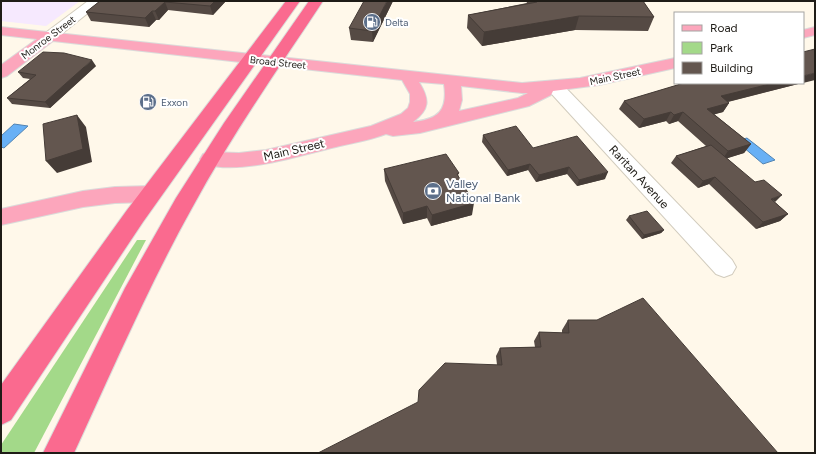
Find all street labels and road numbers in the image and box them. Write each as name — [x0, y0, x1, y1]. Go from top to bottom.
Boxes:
street label: Monroe Street — [18, 13, 78, 62]
street label: Broad Street — [249, 53, 307, 72]
street label: Main Street — [588, 65, 642, 88]
street label: Main Street — [262, 136, 326, 164]
street label: Raritan Avenue — [606, 142, 672, 212]

